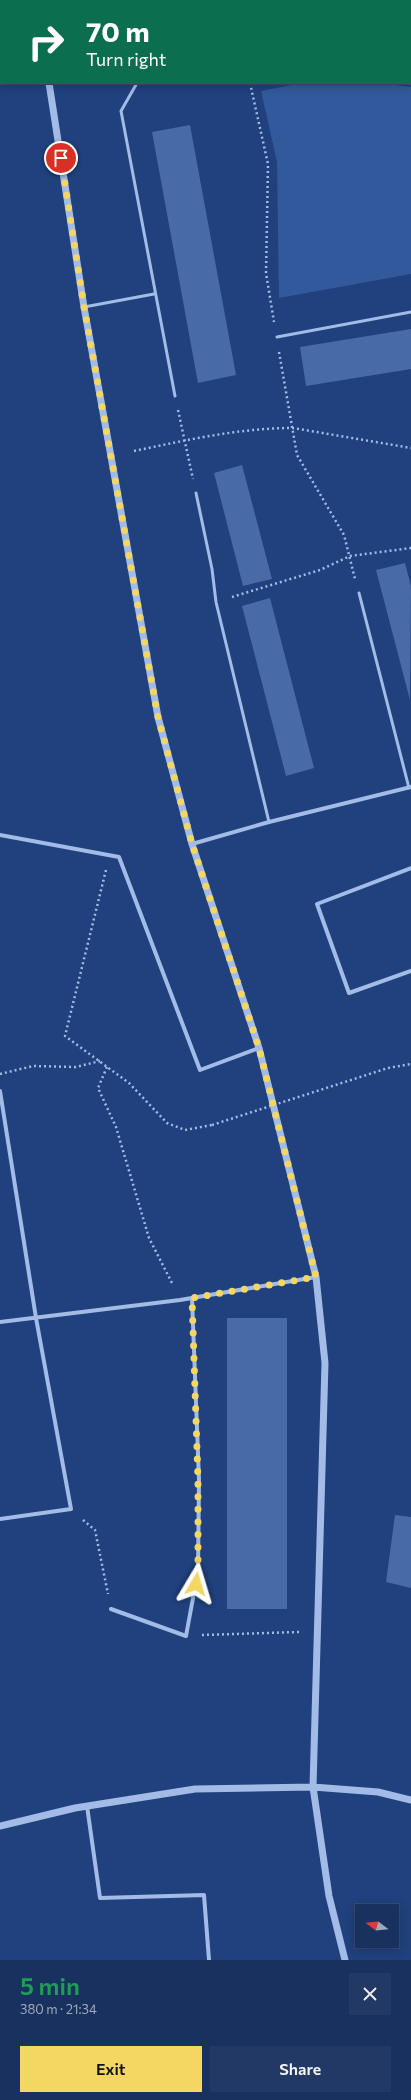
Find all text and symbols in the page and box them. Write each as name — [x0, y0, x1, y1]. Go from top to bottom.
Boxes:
text: 70 m — [86, 14, 150, 48]
icon: right — [20, 16, 72, 68]
text: Turn right — [86, 48, 166, 70]
pin — [44, 141, 78, 175]
icon: arrive — [50, 147, 72, 169]
position arrow — [175, 1563, 217, 1605]
north arrow — [355, 1904, 399, 1948]
map controls — [355, 1904, 399, 1948]
text: 5 min — [20, 1971, 80, 2000]
button: close — [349, 1973, 391, 2015]
text: 380 m · 21:34 — [20, 2001, 97, 2017]
button: Exit — [20, 2046, 202, 2092]
button: Share — [210, 2046, 391, 2092]

